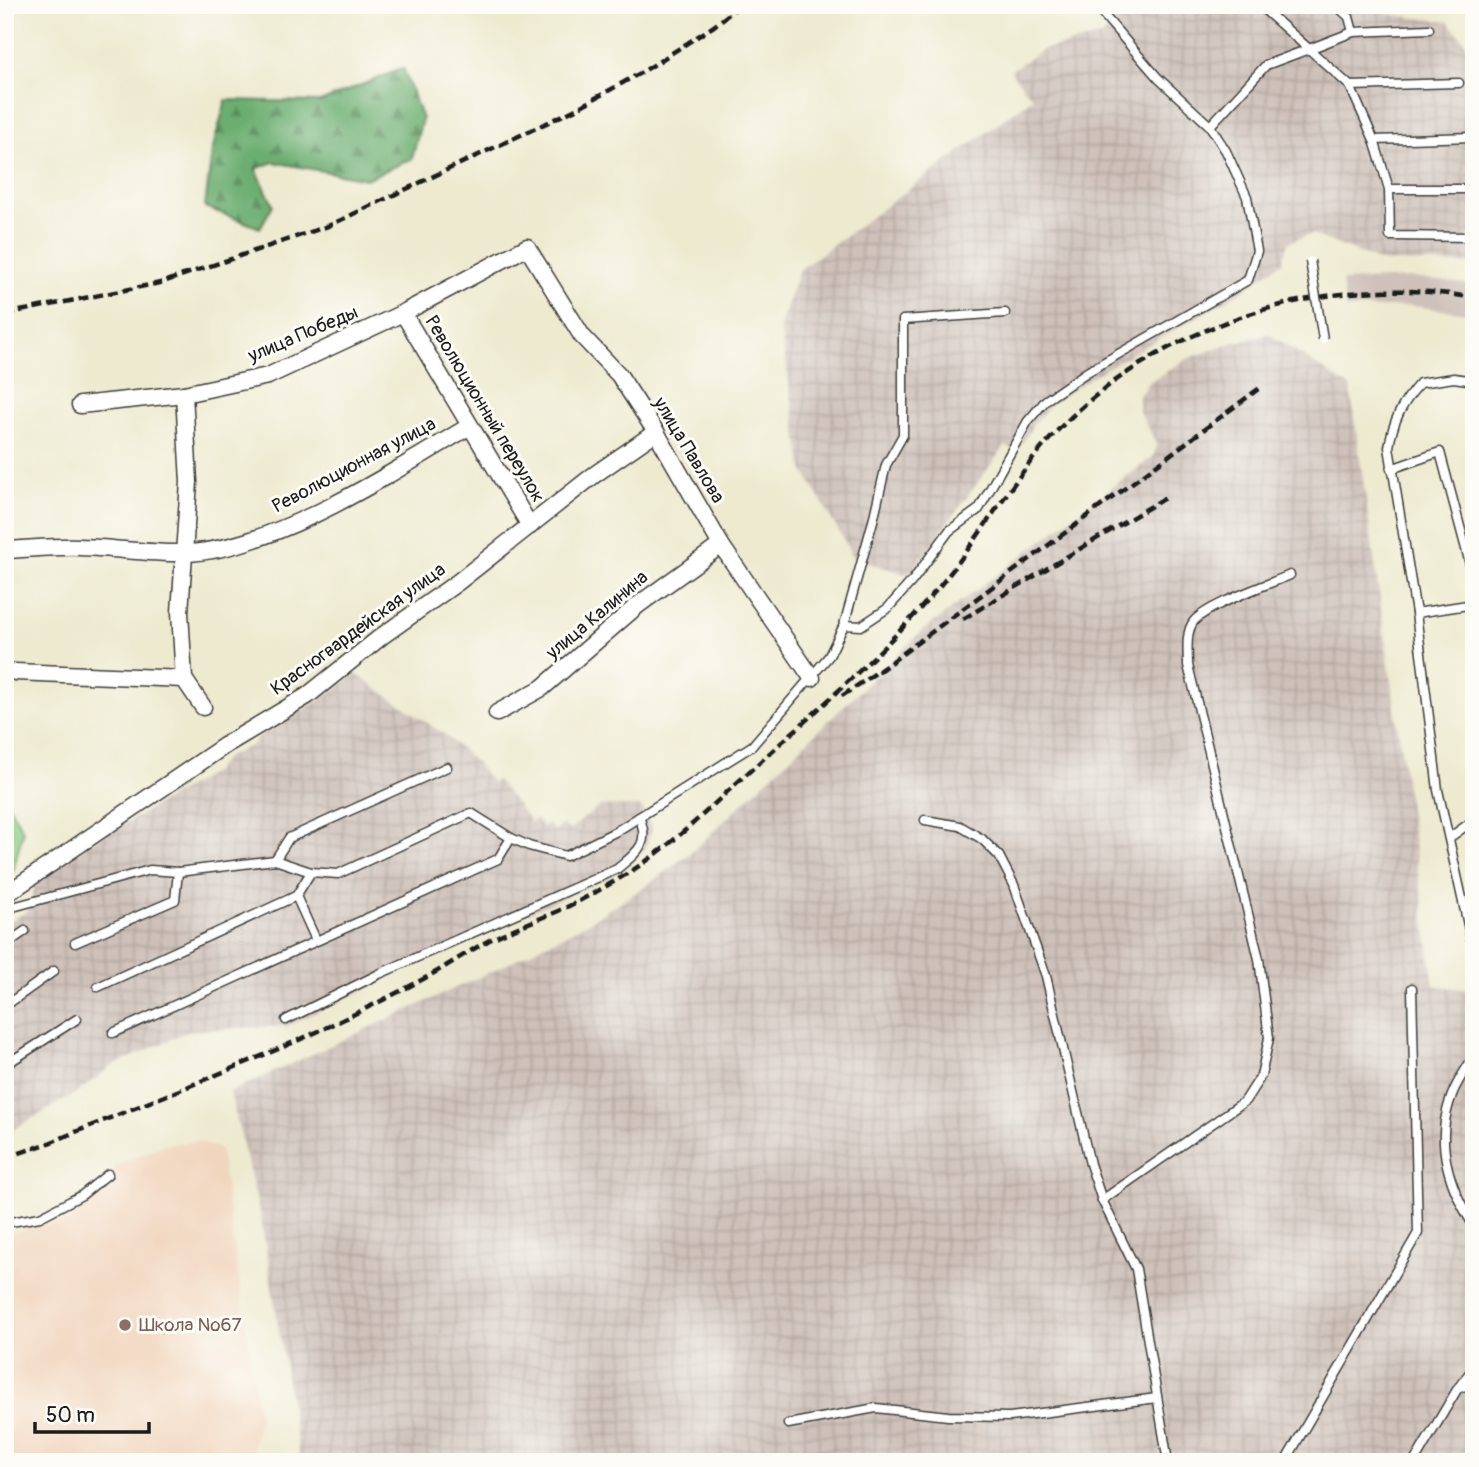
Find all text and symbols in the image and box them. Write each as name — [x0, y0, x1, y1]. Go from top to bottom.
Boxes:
street label: улица Победы — [244, 300, 362, 368]
street label: Революционный переулок — [420, 311, 550, 507]
street label: улица Павлова — [647, 392, 730, 507]
street label: Революционная улица — [268, 412, 440, 518]
street label: Красногвардейская улица — [266, 557, 450, 700]
street label: улица Калинина — [540, 565, 653, 665]
place label: Школа №67 — [139, 1313, 241, 1337]
marker: Школа №67 — [117, 1317, 133, 1333]
scale bar — [35, 1390, 149, 1434]
text: 50 m — [46, 1402, 95, 1429]

